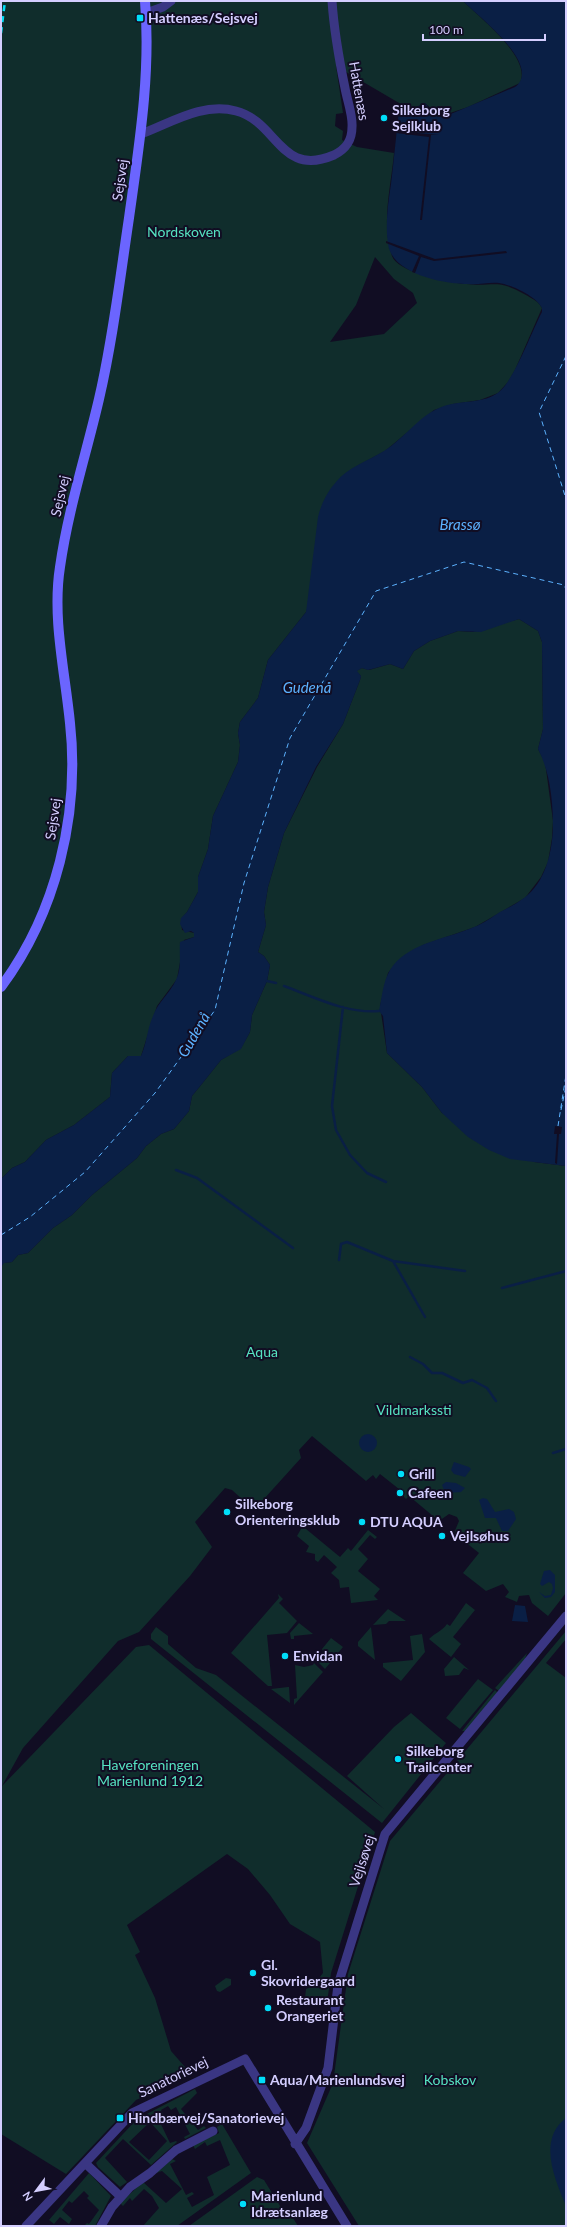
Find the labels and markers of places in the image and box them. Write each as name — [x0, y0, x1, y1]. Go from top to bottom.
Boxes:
place label: Hattenæs/Sejsvej — [148, 9, 258, 26]
marker: Hattenæs/Sejsvej — [135, 13, 145, 23]
place label: Silkeborg Sejlklub — [392, 101, 450, 134]
marker: Silkeborg Sejlklub — [379, 113, 389, 123]
place label: Grill — [409, 1465, 435, 1482]
marker: Grill — [396, 1469, 406, 1479]
place label: Cafeen — [408, 1484, 452, 1501]
marker: Cafeen — [395, 1488, 405, 1498]
place label: Silkeborg Orienteringsklub — [235, 1495, 340, 1528]
marker: Silkeborg Orienteringsklub — [222, 1507, 232, 1517]
place label: DTU AQUA — [370, 1513, 443, 1530]
marker: DTU AQUA — [357, 1517, 367, 1527]
place label: Vejlsøhus — [449, 1527, 509, 1544]
marker: Vejlsøhus — [437, 1531, 447, 1541]
place label: Envidan — [293, 1647, 343, 1664]
marker: Envidan — [280, 1651, 290, 1661]
place label: Silkeborg Trailcenter — [406, 1742, 473, 1775]
marker: Silkeborg Trailcenter — [393, 1754, 403, 1764]
place label: Gl. Skovridergaard — [261, 1956, 355, 1989]
marker: Gl. Skovridergaard — [248, 1968, 258, 1978]
place label: Restaurant Orangeriet — [276, 1991, 344, 2024]
marker: Restaurant Orangeriet — [263, 2003, 273, 2013]
place label: Aqua/Marienlundsvej — [269, 2071, 405, 2088]
marker: Aqua/Marienlundsvej — [257, 2075, 267, 2085]
place label: Hindbærvej/Sanatorievej — [128, 2109, 284, 2126]
marker: Hindbærvej/Sanatorievej — [115, 2113, 125, 2123]
place label: Marienlund Idrætsanlæg — [251, 2187, 328, 2220]
marker: Marienlund Idrætsanlæg — [238, 2199, 248, 2209]

